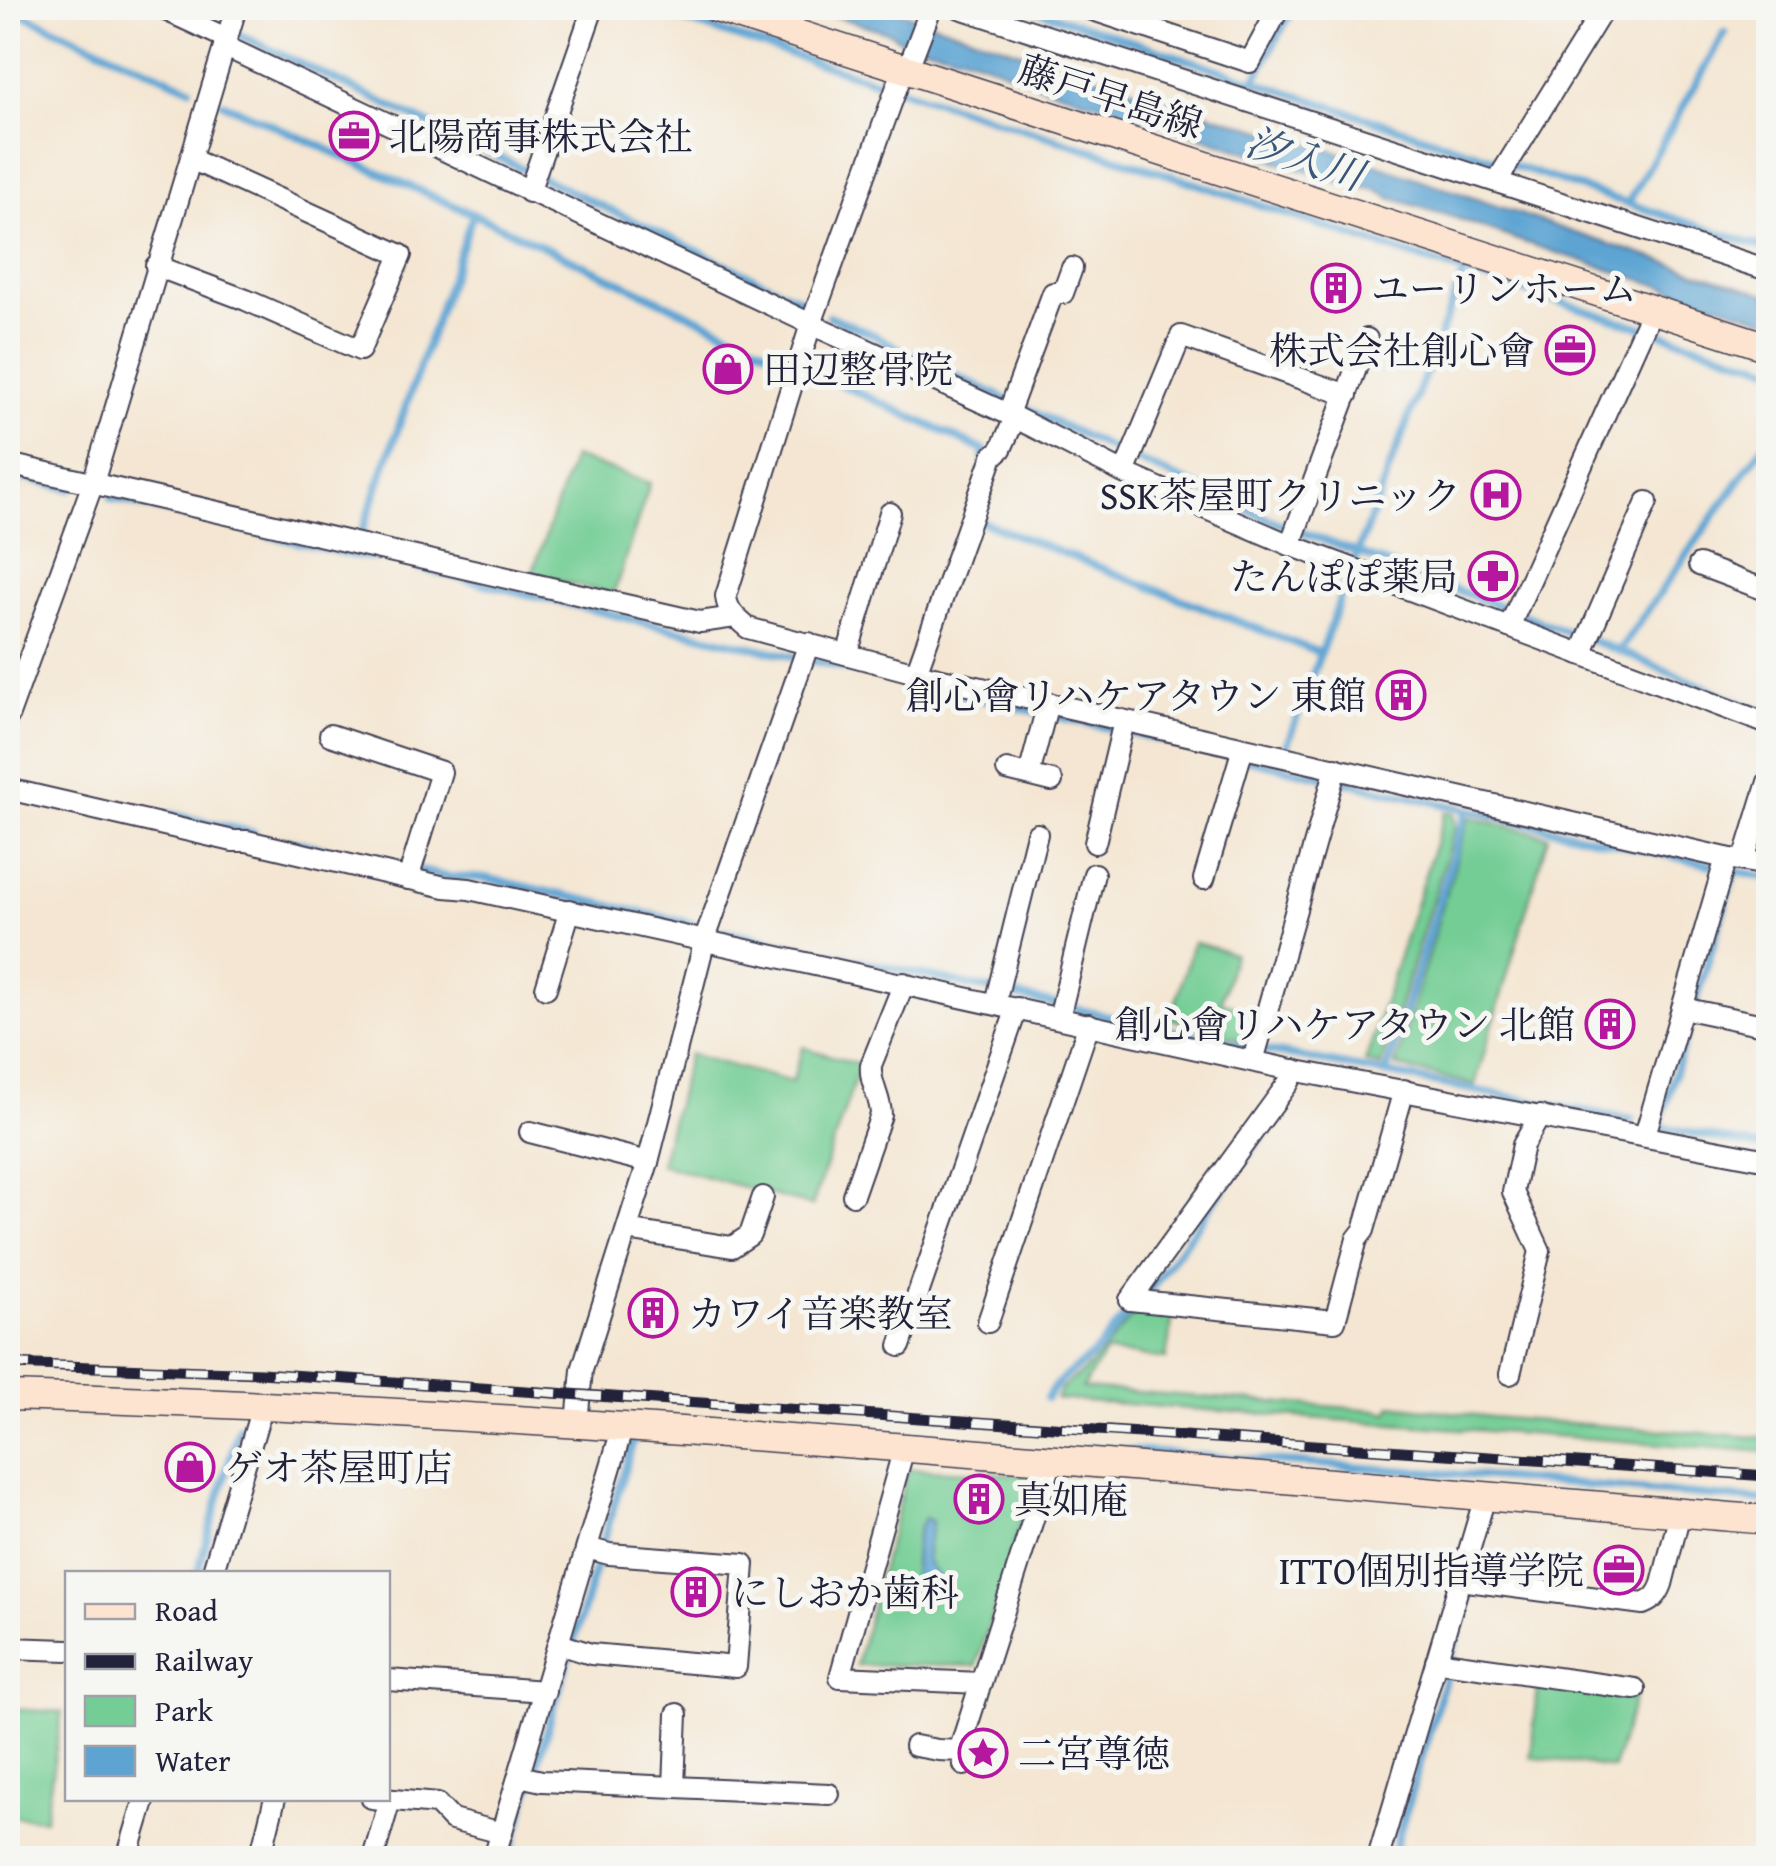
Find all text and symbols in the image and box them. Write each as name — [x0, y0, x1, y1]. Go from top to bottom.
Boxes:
street label: 藤戸早島線 — [1012, 40, 1210, 152]
place label: 北陽商事株式会社 — [389, 108, 693, 164]
office icon: 北陽商事株式会社 — [328, 110, 380, 162]
water label: 汐入川 — [1239, 111, 1375, 206]
place label: ユーリンホーム — [1371, 260, 1637, 316]
building icon: ユーリンホーム — [1310, 262, 1362, 314]
place label: 株式会社創心會 — [1269, 322, 1535, 378]
office icon: 株式会社創心會 — [1544, 324, 1596, 376]
place label: 田辺整骨院 — [763, 341, 953, 397]
shop icon: 田辺整骨院 — [702, 343, 754, 395]
place label: SSK茶屋町クリニック — [1100, 467, 1461, 523]
hospital icon: SSK茶屋町クリニック — [1470, 469, 1522, 521]
place label: たんぽぽ薬局 — [1230, 548, 1458, 604]
pharmacy icon: たんぽぽ薬局 — [1467, 550, 1519, 602]
place label: 創心會リハケアタウン 東館 — [905, 667, 1366, 723]
building icon: 創心會リハケアタウン 東館 — [1375, 669, 1427, 721]
place label: 創心會リハケアタウン 北館 — [1114, 996, 1575, 1052]
building icon: 創心會リハケアタウン 北館 — [1584, 998, 1636, 1050]
place label: カワイ音楽教室 — [688, 1285, 953, 1341]
building icon: カワイ音楽教室 — [627, 1287, 679, 1339]
place label: ゲオ茶屋町店 — [225, 1439, 452, 1495]
shop icon: ゲオ茶屋町店 — [164, 1441, 216, 1493]
place label: 真如庵 — [1014, 1471, 1128, 1527]
building icon: 真如庵 — [953, 1473, 1005, 1525]
place label: ITTO個別指導学院 — [1279, 1542, 1584, 1598]
office icon: ITTO個別指導学院 — [1593, 1544, 1645, 1596]
place label: にしおか歯科 — [731, 1564, 959, 1620]
building icon: にしおか歯科 — [670, 1566, 722, 1618]
legend — [65, 1571, 390, 1801]
text: Road — [155, 1588, 218, 1632]
text: Railway — [155, 1638, 253, 1682]
text: Park — [155, 1688, 214, 1732]
place label: 二宮尊徳 — [1018, 1725, 1170, 1781]
place icon: 二宮尊徳 — [957, 1727, 1009, 1779]
text: Water — [155, 1738, 231, 1782]

